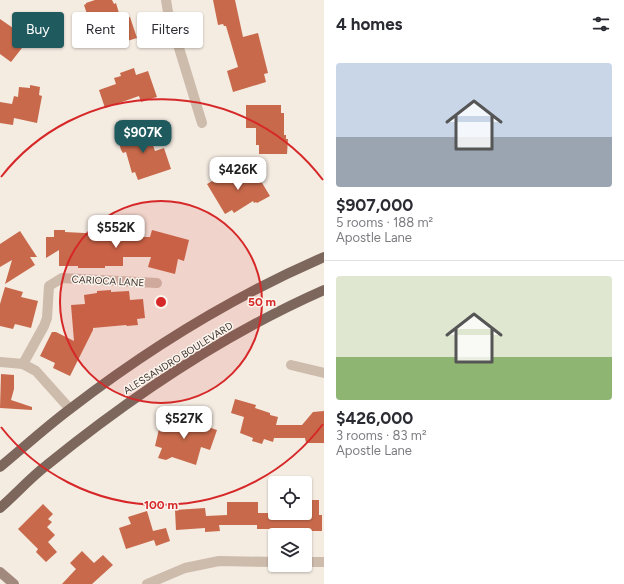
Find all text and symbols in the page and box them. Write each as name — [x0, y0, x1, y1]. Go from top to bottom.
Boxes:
chip: Buy — [12, 12, 64, 48]
chip: Rent — [72, 12, 129, 48]
chip: Filters — [137, 12, 203, 48]
icon: filters — [590, 13, 612, 35]
text: 4 homes — [336, 14, 403, 34]
icon: home — [438, 89, 510, 161]
pin: $907K — [115, 120, 171, 154]
text: $907K — [123, 125, 163, 140]
pin: $426K — [210, 157, 266, 191]
text: $426K — [218, 162, 258, 177]
text: $907,000 — [336, 195, 413, 215]
pin: $552K — [88, 215, 144, 249]
text: 5 rooms · 188 m² — [336, 215, 433, 230]
text: $552K — [97, 220, 135, 235]
text: Apostle Lane — [336, 230, 412, 245]
street label: CARIOCA LANE — [71, 273, 145, 289]
centre of rings — [154, 295, 168, 309]
text: 50 m — [248, 295, 276, 309]
icon: home — [438, 302, 510, 374]
street label: ALESSANDRO BOULEVARD — [121, 319, 235, 397]
pin: $527K — [156, 406, 212, 440]
text: $426,000 — [336, 408, 413, 428]
text: $527K — [165, 411, 203, 426]
text: 3 rooms · 83 m² — [336, 428, 427, 443]
text: Apostle Lane — [336, 443, 412, 458]
map controls — [268, 476, 312, 572]
button: locate — [268, 476, 312, 520]
text: 100 m — [144, 498, 178, 512]
button: layers — [268, 528, 312, 572]

